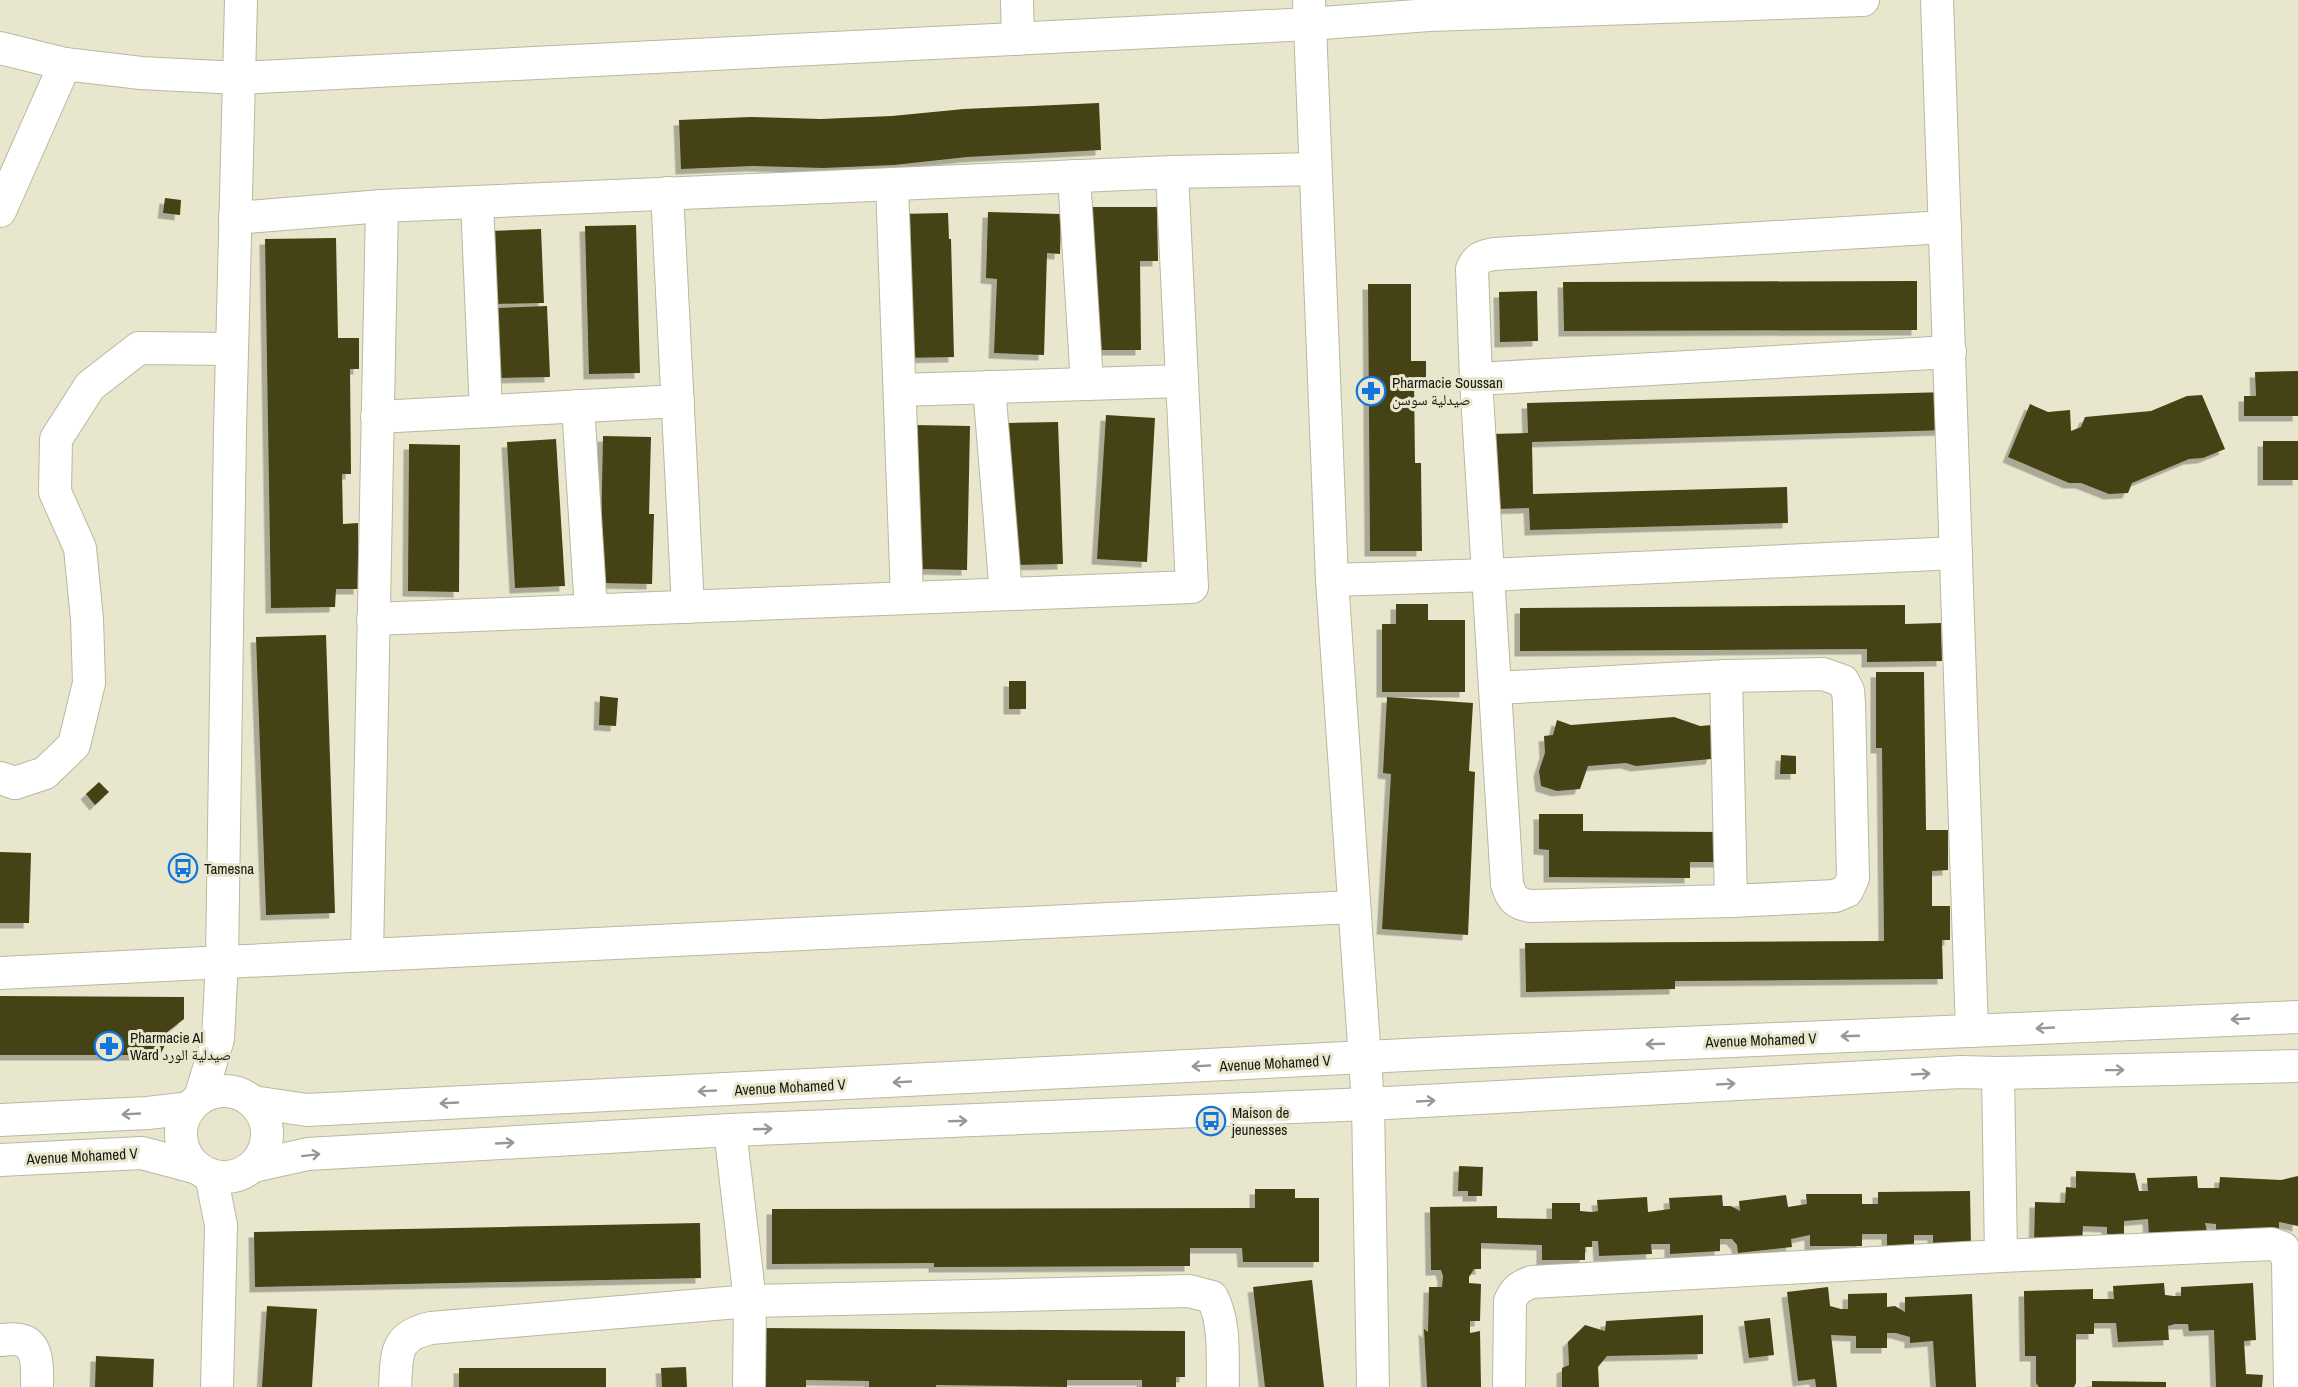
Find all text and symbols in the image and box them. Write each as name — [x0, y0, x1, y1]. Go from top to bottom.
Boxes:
place label: Pharmacie Soussan صيدلية سوسن — [1392, 372, 1503, 410]
pharmacy icon: Pharmacie Soussan صيدلية سوسن — [1355, 375, 1387, 407]
bus stop icon: Tamesna — [167, 852, 199, 884]
place label: Tamesna — [204, 858, 254, 879]
one-way arrow — [2230, 1014, 2250, 1025]
one-way arrow — [2035, 1022, 2055, 1033]
place label: Pharmacie Al Ward صيدلية الورد — [130, 1027, 231, 1065]
street label: Avenue Mohamed V — [1704, 1028, 1818, 1052]
pharmacy icon: Pharmacie Al Ward صيدلية الورد — [93, 1030, 125, 1062]
one-way arrow — [1840, 1031, 1860, 1042]
one-way arrow — [1646, 1039, 1666, 1050]
street label: Avenue Mohamed V — [1218, 1050, 1332, 1076]
one-way arrow — [1192, 1061, 1212, 1072]
one-way arrow — [2105, 1064, 2125, 1076]
one-way arrow — [1910, 1068, 1930, 1079]
street label: Avenue Mohamed V — [733, 1074, 847, 1100]
one-way arrow — [892, 1076, 912, 1087]
one-way arrow — [1715, 1079, 1735, 1090]
one-way arrow — [698, 1085, 718, 1096]
one-way arrow — [1416, 1095, 1436, 1106]
one-way arrow — [440, 1098, 460, 1109]
place label: Maison de jeunesses — [1231, 1102, 1290, 1140]
bus stop icon: Maison de jeunesses — [1195, 1105, 1227, 1137]
one-way arrow — [122, 1108, 142, 1119]
one-way arrow — [947, 1115, 967, 1126]
one-way arrow — [753, 1123, 773, 1134]
one-way arrow — [495, 1137, 515, 1148]
street label: Avenue Mohamed V — [25, 1143, 139, 1169]
one-way arrow — [300, 1149, 320, 1160]

